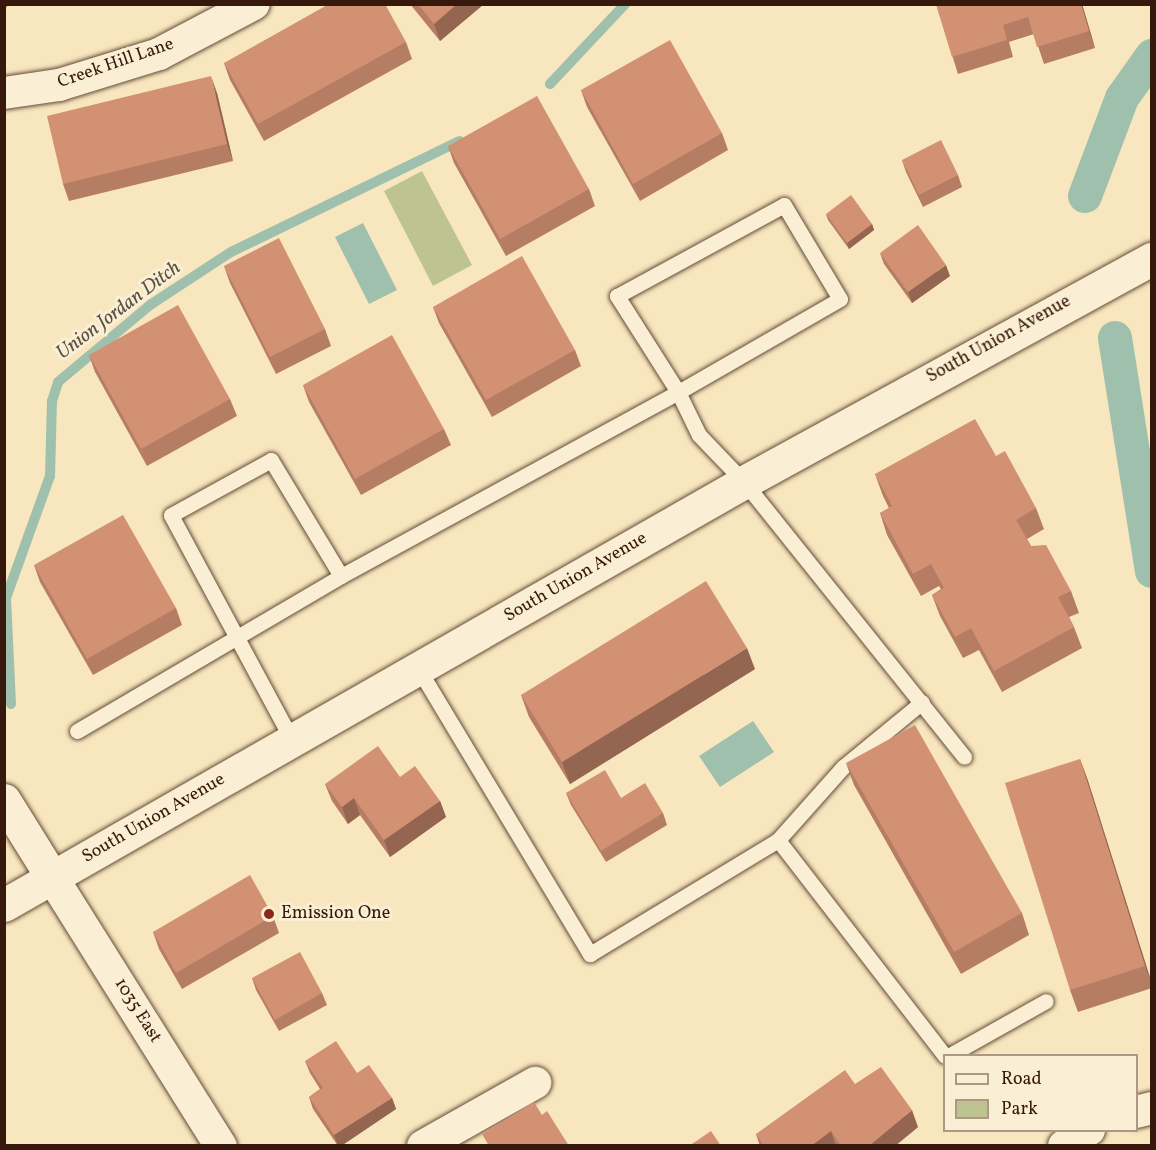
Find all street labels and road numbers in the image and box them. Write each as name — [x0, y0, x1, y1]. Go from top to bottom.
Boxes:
street label: Creek Hill Lane — [55, 34, 177, 94]
street label: South Union Avenue — [923, 291, 1075, 389]
street label: South Union Avenue — [501, 528, 651, 628]
street label: South Union Avenue — [79, 769, 229, 869]
street label: 1035 East — [109, 974, 165, 1048]

